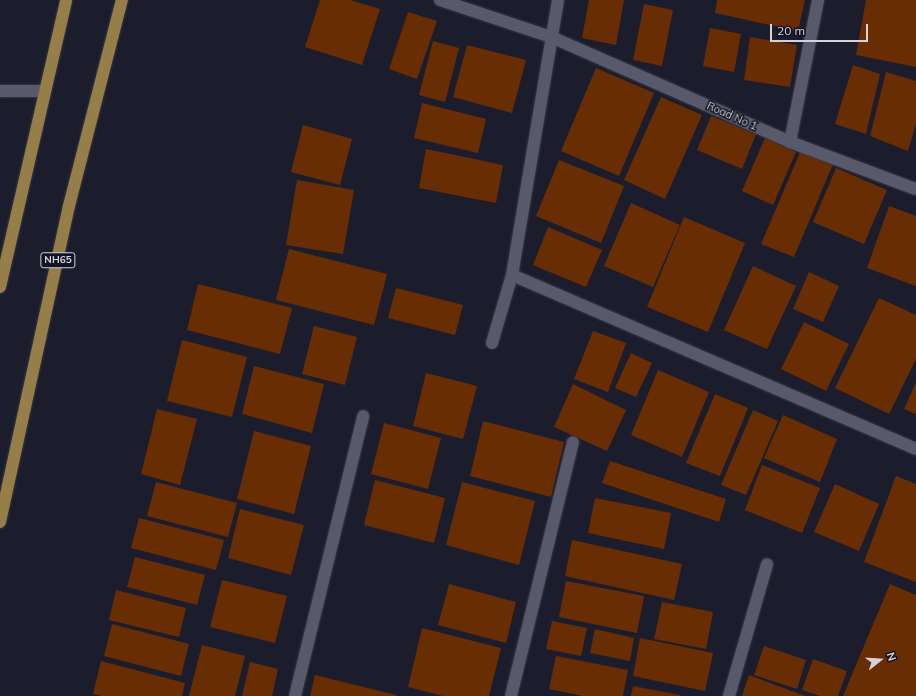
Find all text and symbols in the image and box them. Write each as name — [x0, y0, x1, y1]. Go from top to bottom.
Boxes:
scale bar — [772, 16, 870, 42]
text: 20 m — [777, 23, 805, 38]
street label: Road No 1 — [705, 99, 759, 133]
road number: NH65 — [40, 252, 76, 268]
north arrow — [860, 640, 900, 680]
text: N — [884, 650, 899, 663]

